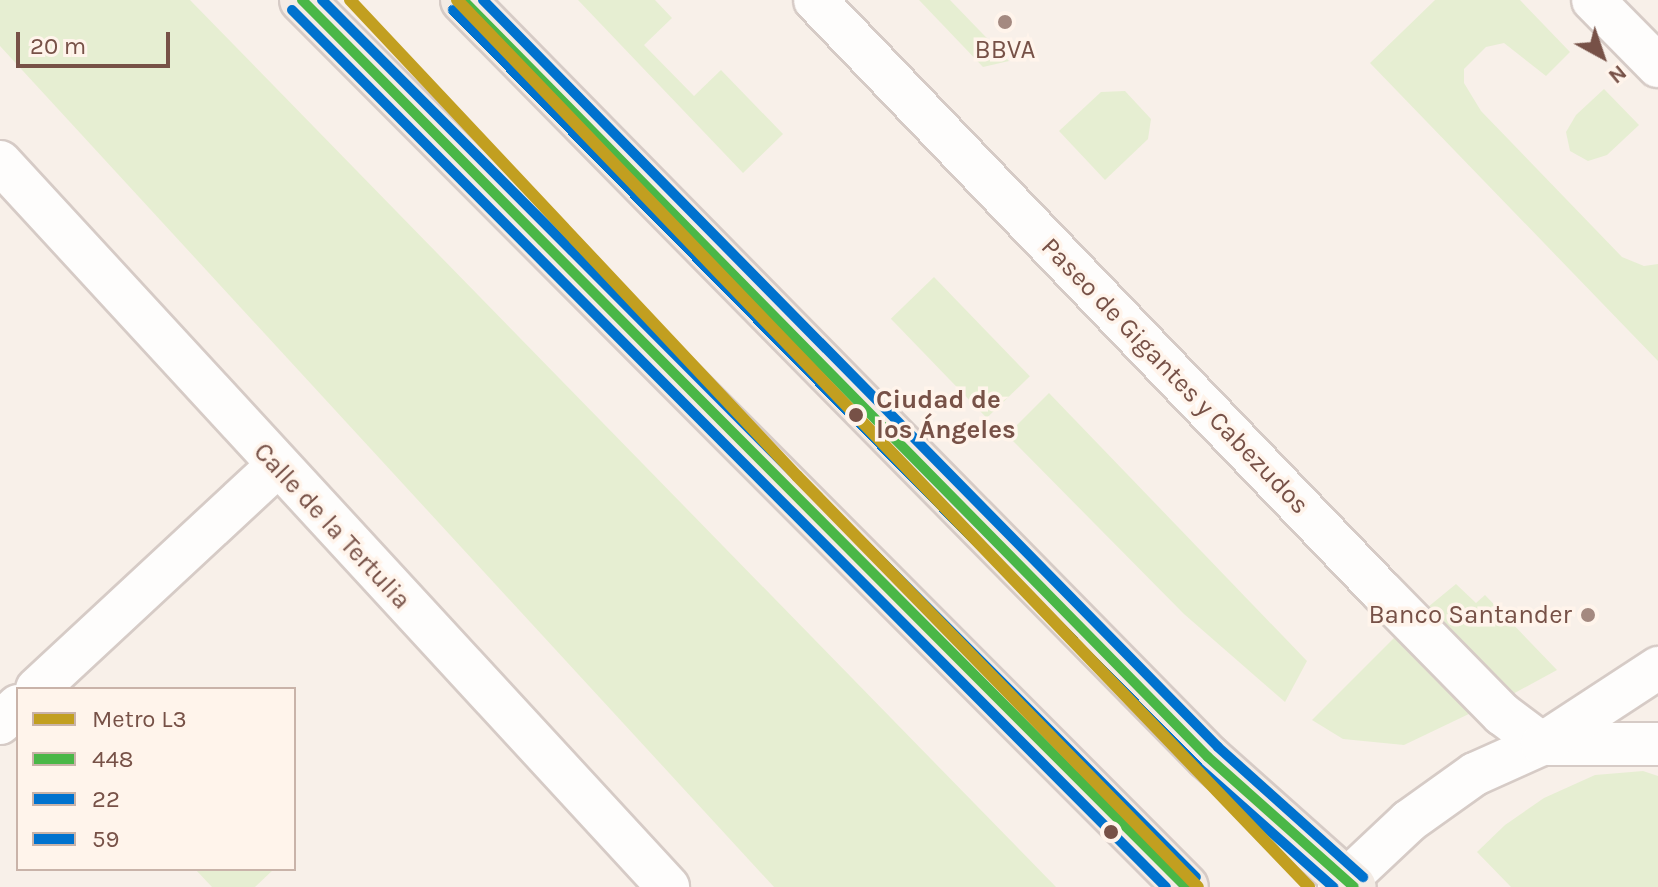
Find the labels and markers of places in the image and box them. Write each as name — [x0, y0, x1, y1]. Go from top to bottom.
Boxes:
marker: BBVA — [996, 13, 1014, 31]
place label: BBVA — [974, 34, 1036, 66]
place label: Ciudad de los Ángeles — [876, 384, 1016, 446]
marker: Ciudad de los Ángeles — [843, 402, 869, 428]
place label: Banco Santander — [1368, 599, 1572, 631]
marker: Banco Santander — [1579, 606, 1597, 624]
unlabelled marker — [1103, 824, 1119, 840]

